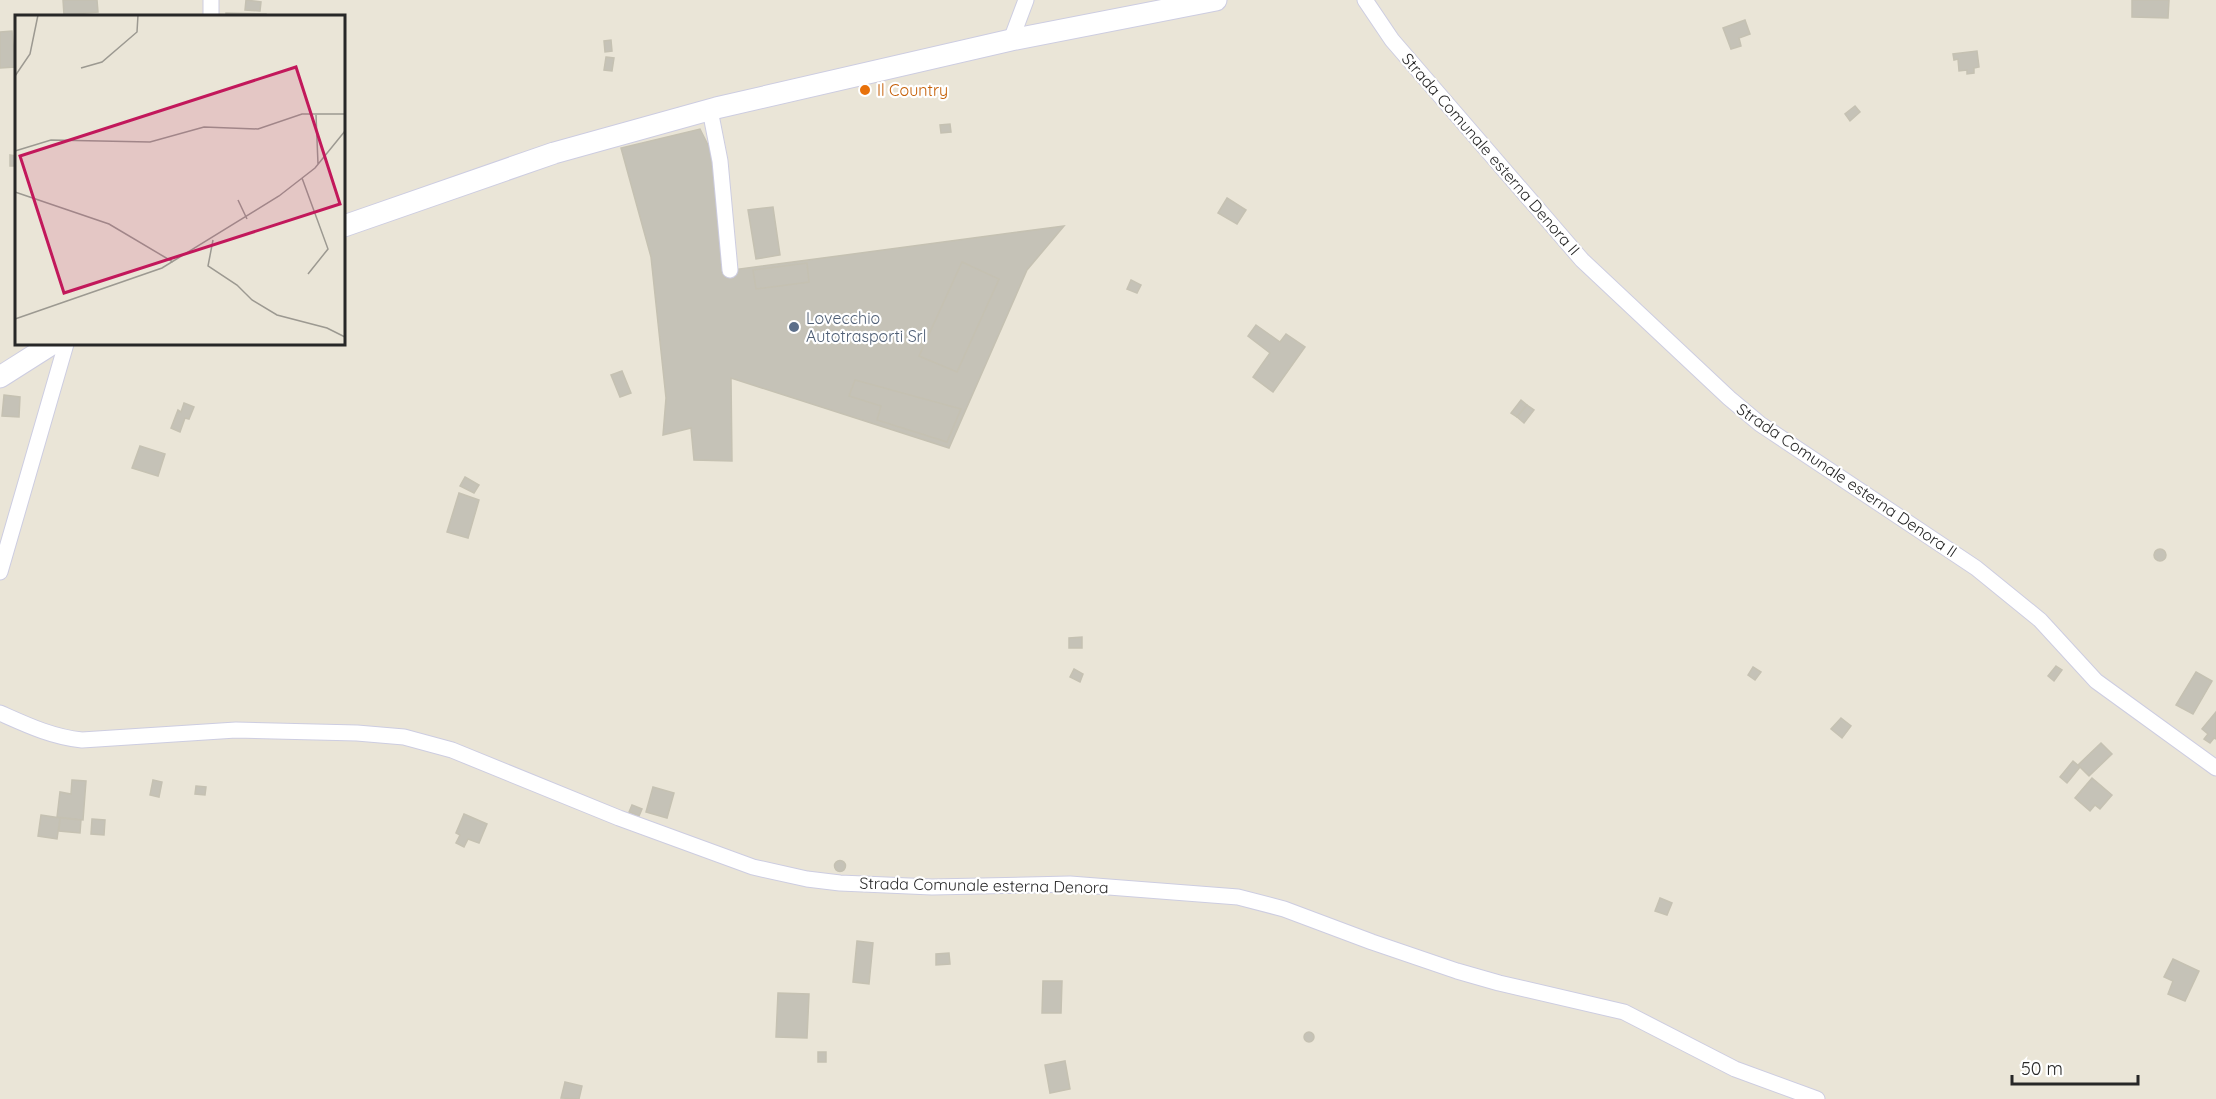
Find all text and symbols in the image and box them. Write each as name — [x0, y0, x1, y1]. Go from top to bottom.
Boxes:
inset map — [15, 15, 345, 345]
street label: Strada Comunale esterna Denora II — [1398, 49, 1584, 259]
place label: Il Country — [877, 80, 948, 100]
marker: Il Country — [858, 83, 872, 97]
place label: Lovecchio Autotrasporti Srl — [806, 308, 926, 346]
marker: Lovecchio Autotrasporti Srl — [787, 320, 801, 334]
street label: Strada Comunale esterna Denora II — [1733, 399, 1961, 561]
street label: Strada Comunale esterna Denora — [859, 873, 1109, 897]
scale bar — [2012, 1048, 2138, 1086]
text: 50 m — [2021, 1057, 2063, 1080]

